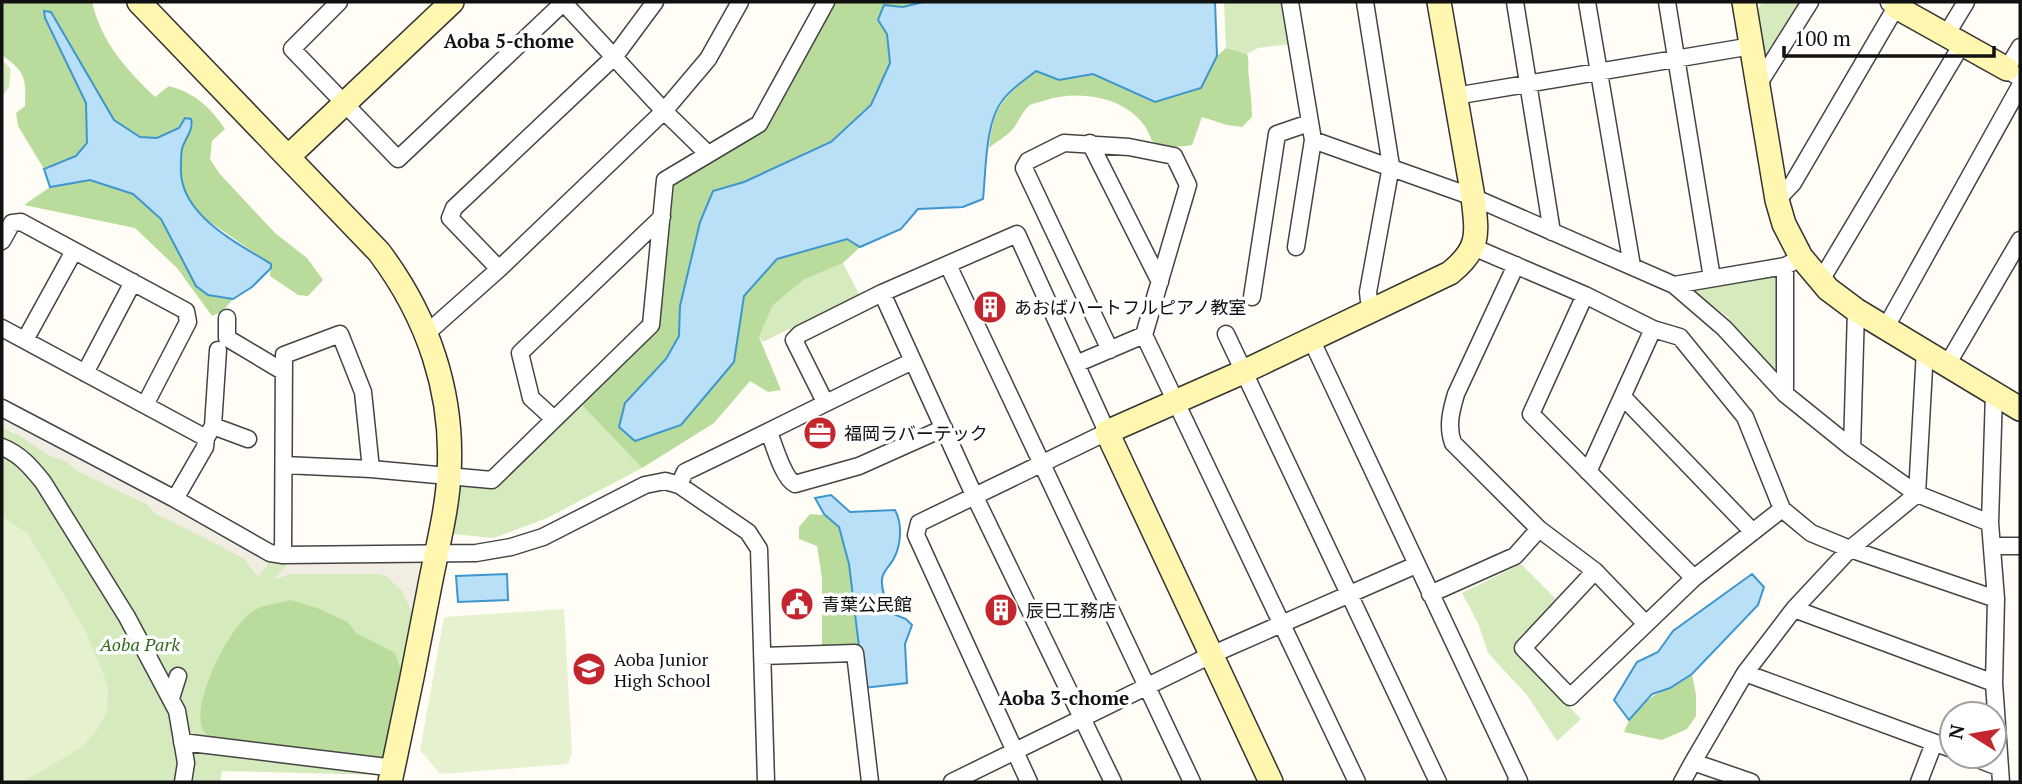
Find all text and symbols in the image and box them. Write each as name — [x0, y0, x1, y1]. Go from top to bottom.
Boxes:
scale bar — [1784, 14, 1994, 58]
text: 100 m — [1794, 24, 1851, 52]
district label: Aoba 5-chome — [444, 28, 574, 53]
building icon: あおばハートフルピアノ教室 — [971, 288, 1009, 326]
place label: あおばハートフルピアノ教室 — [1014, 295, 1246, 319]
office icon: 福岡ラバーテック — [801, 414, 839, 452]
place label: 福岡ラバーテック — [844, 421, 988, 445]
public building icon: 青葉公民館 — [778, 585, 816, 623]
building icon: 辰巳工務店 — [982, 591, 1020, 629]
place label: 青葉公民館 — [822, 592, 912, 616]
place label: 辰巳工務店 — [1026, 598, 1116, 622]
park label: Aoba Park — [99, 632, 180, 656]
place label: Aoba Junior High School — [614, 647, 711, 692]
school or university icon: Aoba Junior High School — [570, 650, 608, 688]
district label: Aoba 3-chome — [999, 685, 1129, 710]
north arrow — [1938, 700, 2008, 770]
text: N — [1942, 722, 1970, 741]

